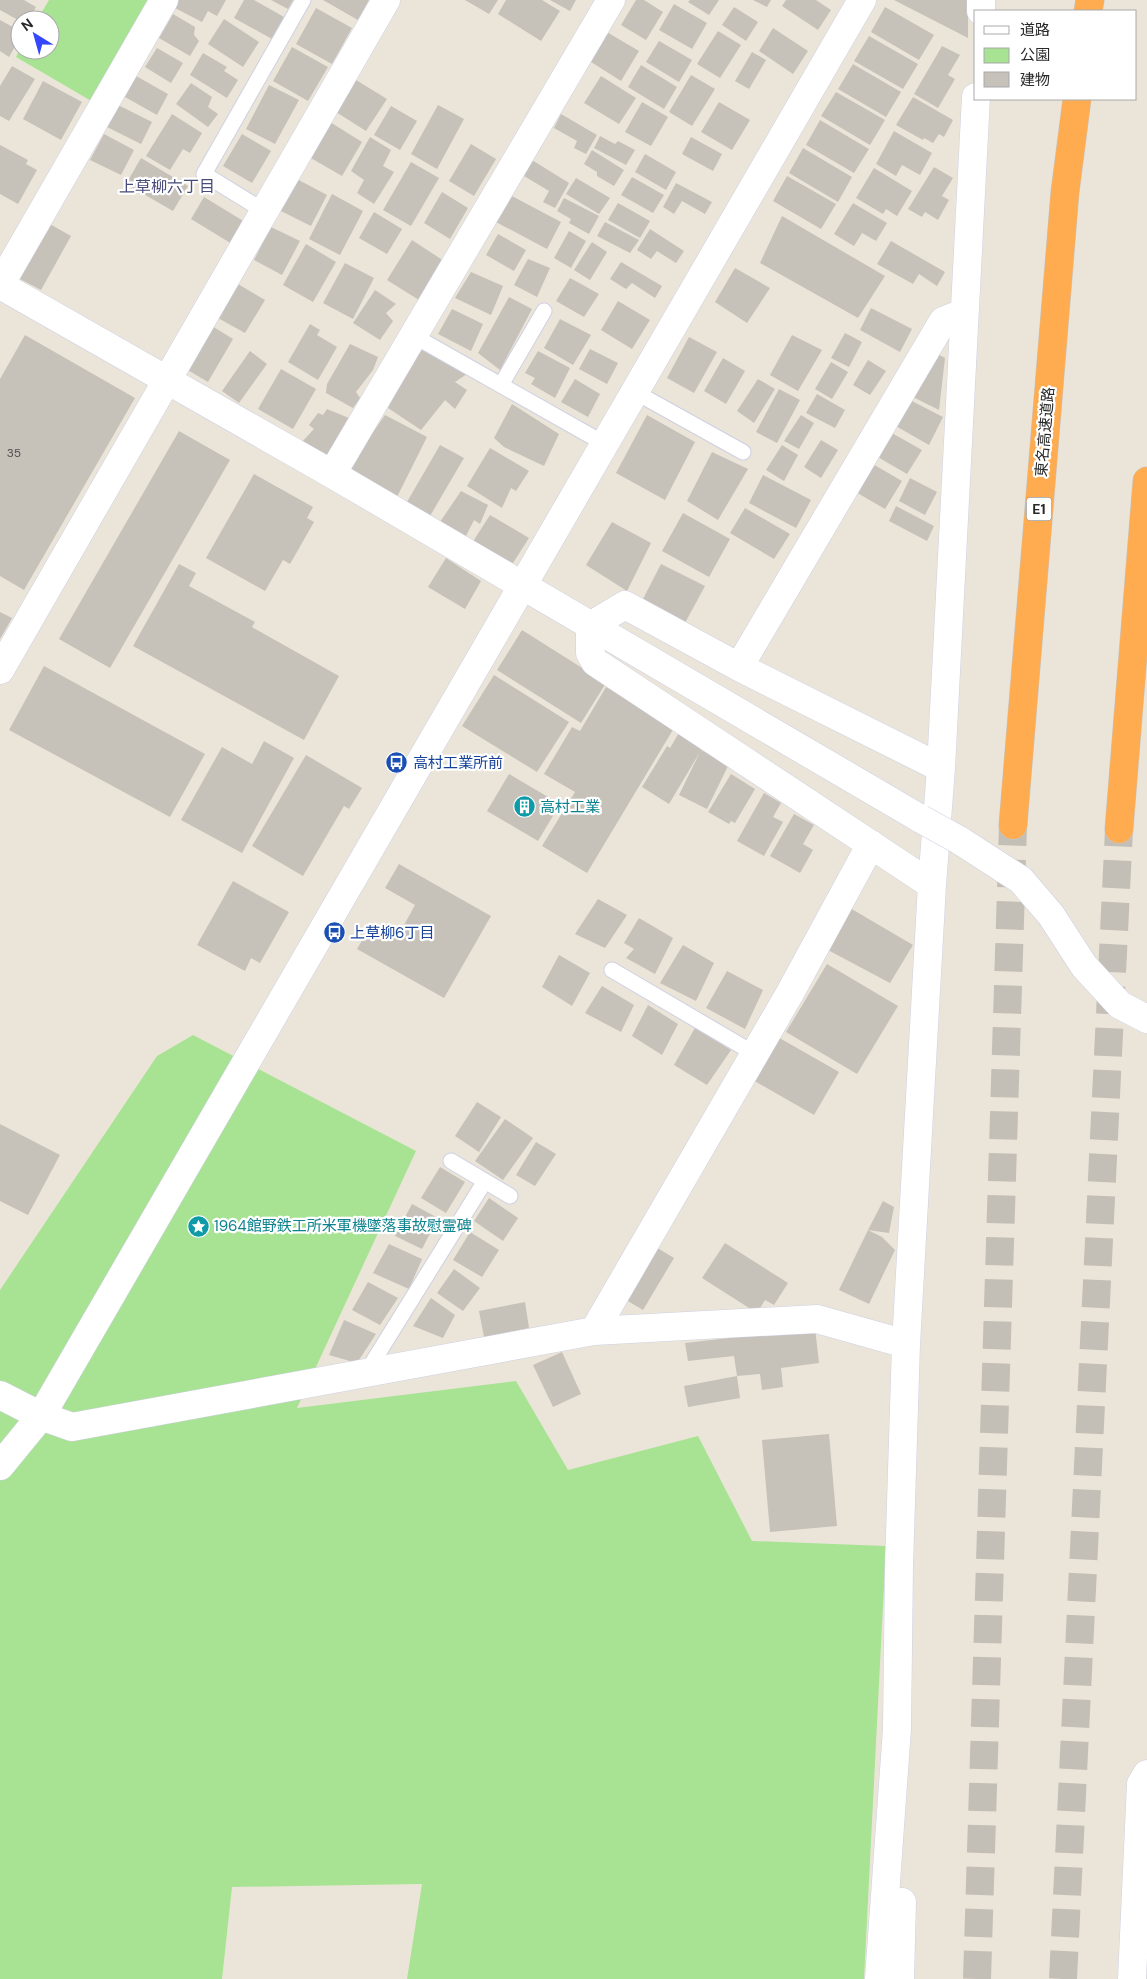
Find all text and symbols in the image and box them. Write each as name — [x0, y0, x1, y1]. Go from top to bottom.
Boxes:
north arrow — [10, 10, 60, 60]
legend — [974, 10, 1137, 100]
text: N — [18, 14, 37, 35]
text: 道路 — [1020, 20, 1050, 40]
text: 公園 — [1020, 45, 1050, 65]
text: 建物 — [1020, 70, 1050, 90]
district label: 上草柳六丁目 — [119, 176, 215, 197]
street label: 東名高速道路 — [1031, 386, 1059, 478]
house number: 35 — [7, 445, 21, 461]
road number: E1 — [1026, 498, 1052, 520]
bus stop icon: 高村工業所前 — [385, 751, 409, 775]
place label: 高村工業所前 — [413, 753, 503, 773]
building icon: 高村工業 — [512, 795, 536, 819]
place label: 高村工業 — [540, 797, 600, 817]
bus stop icon: 上草柳6丁目 — [322, 921, 346, 945]
place label: 上草柳6丁目 — [350, 923, 434, 943]
place icon: 1964館野鉄工所米軍機墜落事故慰霊碑 — [186, 1214, 210, 1238]
place label: 1964館野鉄工所米軍機墜落事故慰霊碑 — [214, 1216, 472, 1236]

